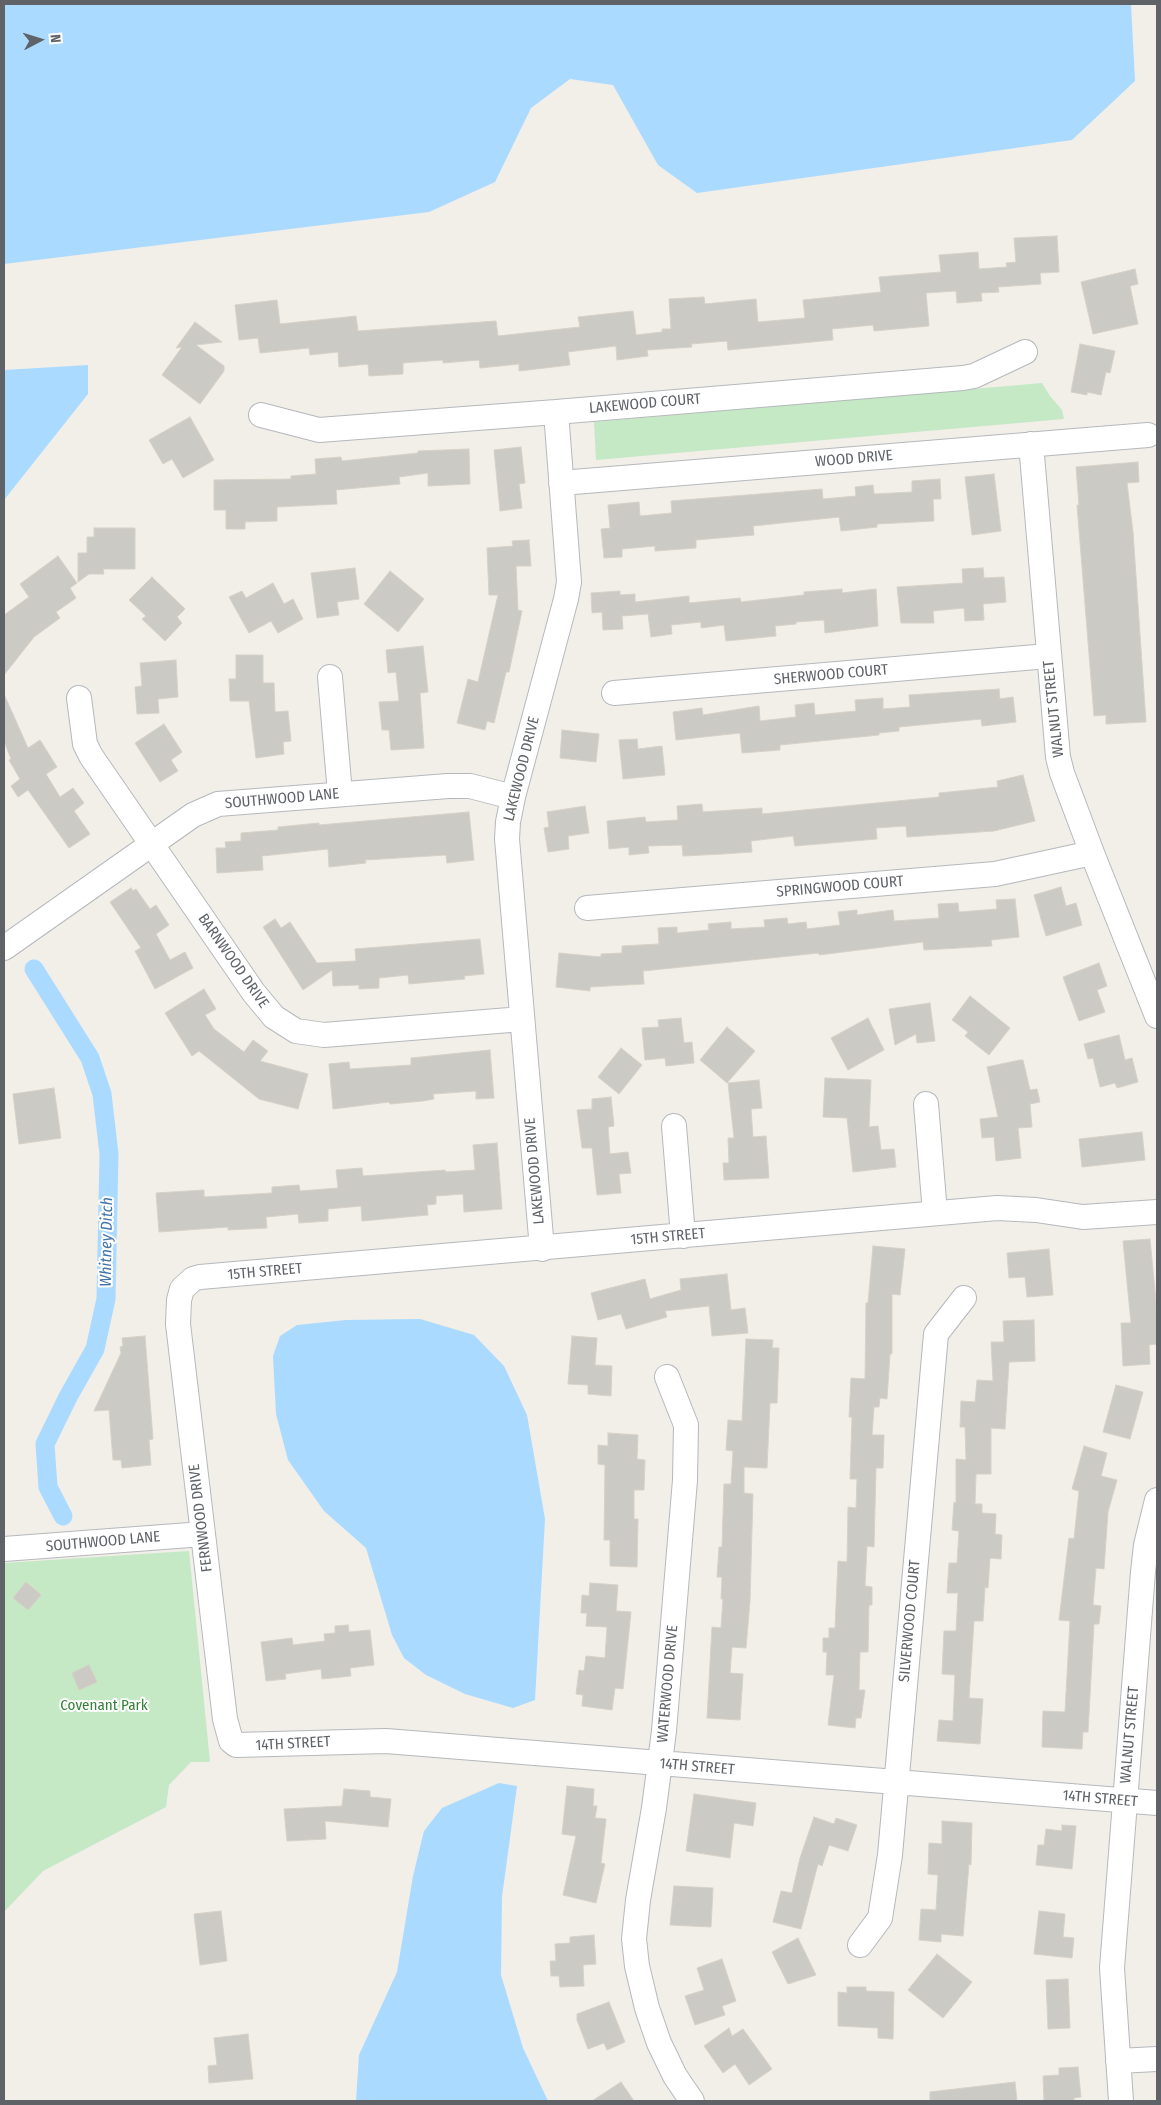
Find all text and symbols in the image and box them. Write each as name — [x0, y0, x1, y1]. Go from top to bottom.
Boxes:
north arrow — [15, 15, 65, 65]
text: N — [47, 34, 64, 44]
street label: LAKEWOOD COURT — [588, 390, 702, 418]
street label: WOOD DRIVE — [814, 447, 894, 471]
street label: WALNUT STREET — [1040, 660, 1068, 758]
street label: SHERWOOD COURT — [773, 661, 889, 689]
street label: LAKEWOOD DRIVE — [500, 715, 544, 823]
street label: SOUTHWOOD LANE — [224, 785, 340, 813]
street label: SPRINGWOOD COURT — [776, 872, 904, 902]
street label: BARNWOOD DRIVE — [194, 910, 272, 1012]
street label: LAKEWOOD DRIVE — [521, 1117, 549, 1225]
water label: Whitney Ditch — [97, 1197, 117, 1287]
street label: 15TH STREET — [630, 1225, 706, 1249]
street label: 15TH STREET — [227, 1260, 303, 1284]
street label: FERNWOOD DRIVE — [185, 1463, 217, 1573]
street label: SOUTHWOOD LANE — [45, 1528, 161, 1556]
street label: SILVERWOOD COURT — [896, 1559, 924, 1683]
street label: WATERWOOD DRIVE — [654, 1624, 682, 1744]
street label: WALNUT STREET — [1117, 1686, 1143, 1784]
park label: Covenant Park — [60, 1697, 148, 1715]
street label: 14TH STREET — [255, 1733, 331, 1755]
street label: 14TH STREET — [659, 1755, 735, 1779]
street label: 14TH STREET — [1062, 1787, 1138, 1811]

